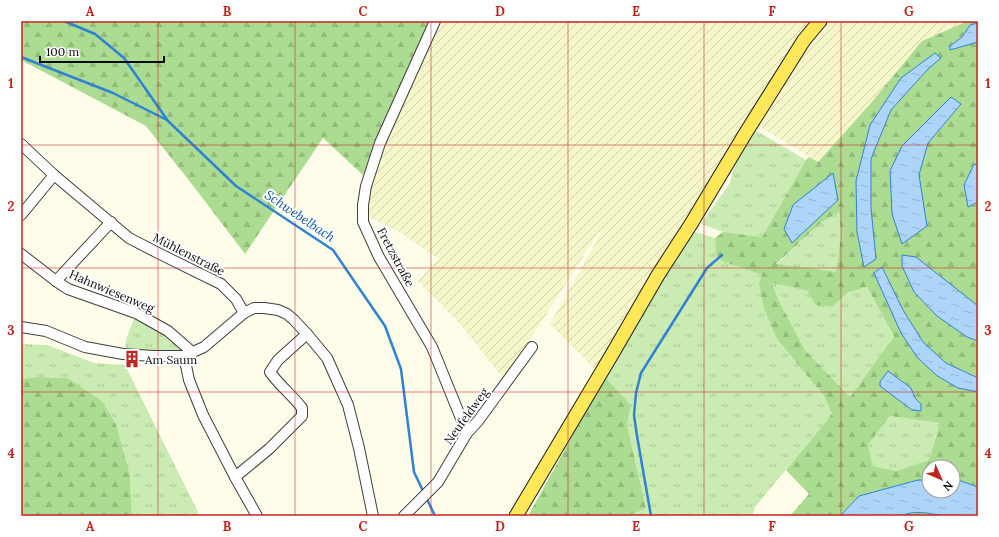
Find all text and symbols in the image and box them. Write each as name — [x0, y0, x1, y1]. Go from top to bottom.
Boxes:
text: A — [86, 3, 95, 20]
text: B — [223, 3, 232, 20]
text: C — [359, 3, 368, 20]
text: D — [495, 3, 505, 20]
text: E — [632, 3, 640, 20]
text: F — [768, 3, 776, 20]
text: G — [904, 3, 914, 20]
scale bar — [40, 38, 164, 64]
text: 100 m — [46, 44, 79, 59]
text: 1 — [8, 75, 14, 92]
text: 1 — [985, 75, 991, 92]
water label: Schwebelbach — [261, 186, 339, 246]
text: 2 — [8, 198, 15, 215]
text: 2 — [985, 198, 992, 215]
street label: Fretzstraße — [374, 225, 418, 290]
street label: Mühlenstraße — [151, 229, 228, 279]
street label: Hahnwiesenweg — [67, 266, 157, 316]
text: 3 — [7, 322, 15, 339]
text: 3 — [984, 322, 992, 339]
building icon: Am Saum — [122, 349, 142, 369]
place label: Am Saum — [144, 352, 197, 367]
street label: Neufeldweg — [440, 385, 492, 447]
text: 4 — [7, 445, 15, 462]
text: 4 — [984, 445, 992, 462]
north arrow — [921, 459, 961, 499]
text: N — [940, 478, 956, 494]
text: A — [86, 518, 95, 535]
text: B — [223, 518, 232, 535]
text: C — [359, 518, 368, 535]
text: D — [495, 518, 505, 535]
text: E — [632, 518, 640, 535]
text: F — [768, 518, 776, 535]
text: G — [904, 518, 914, 535]

